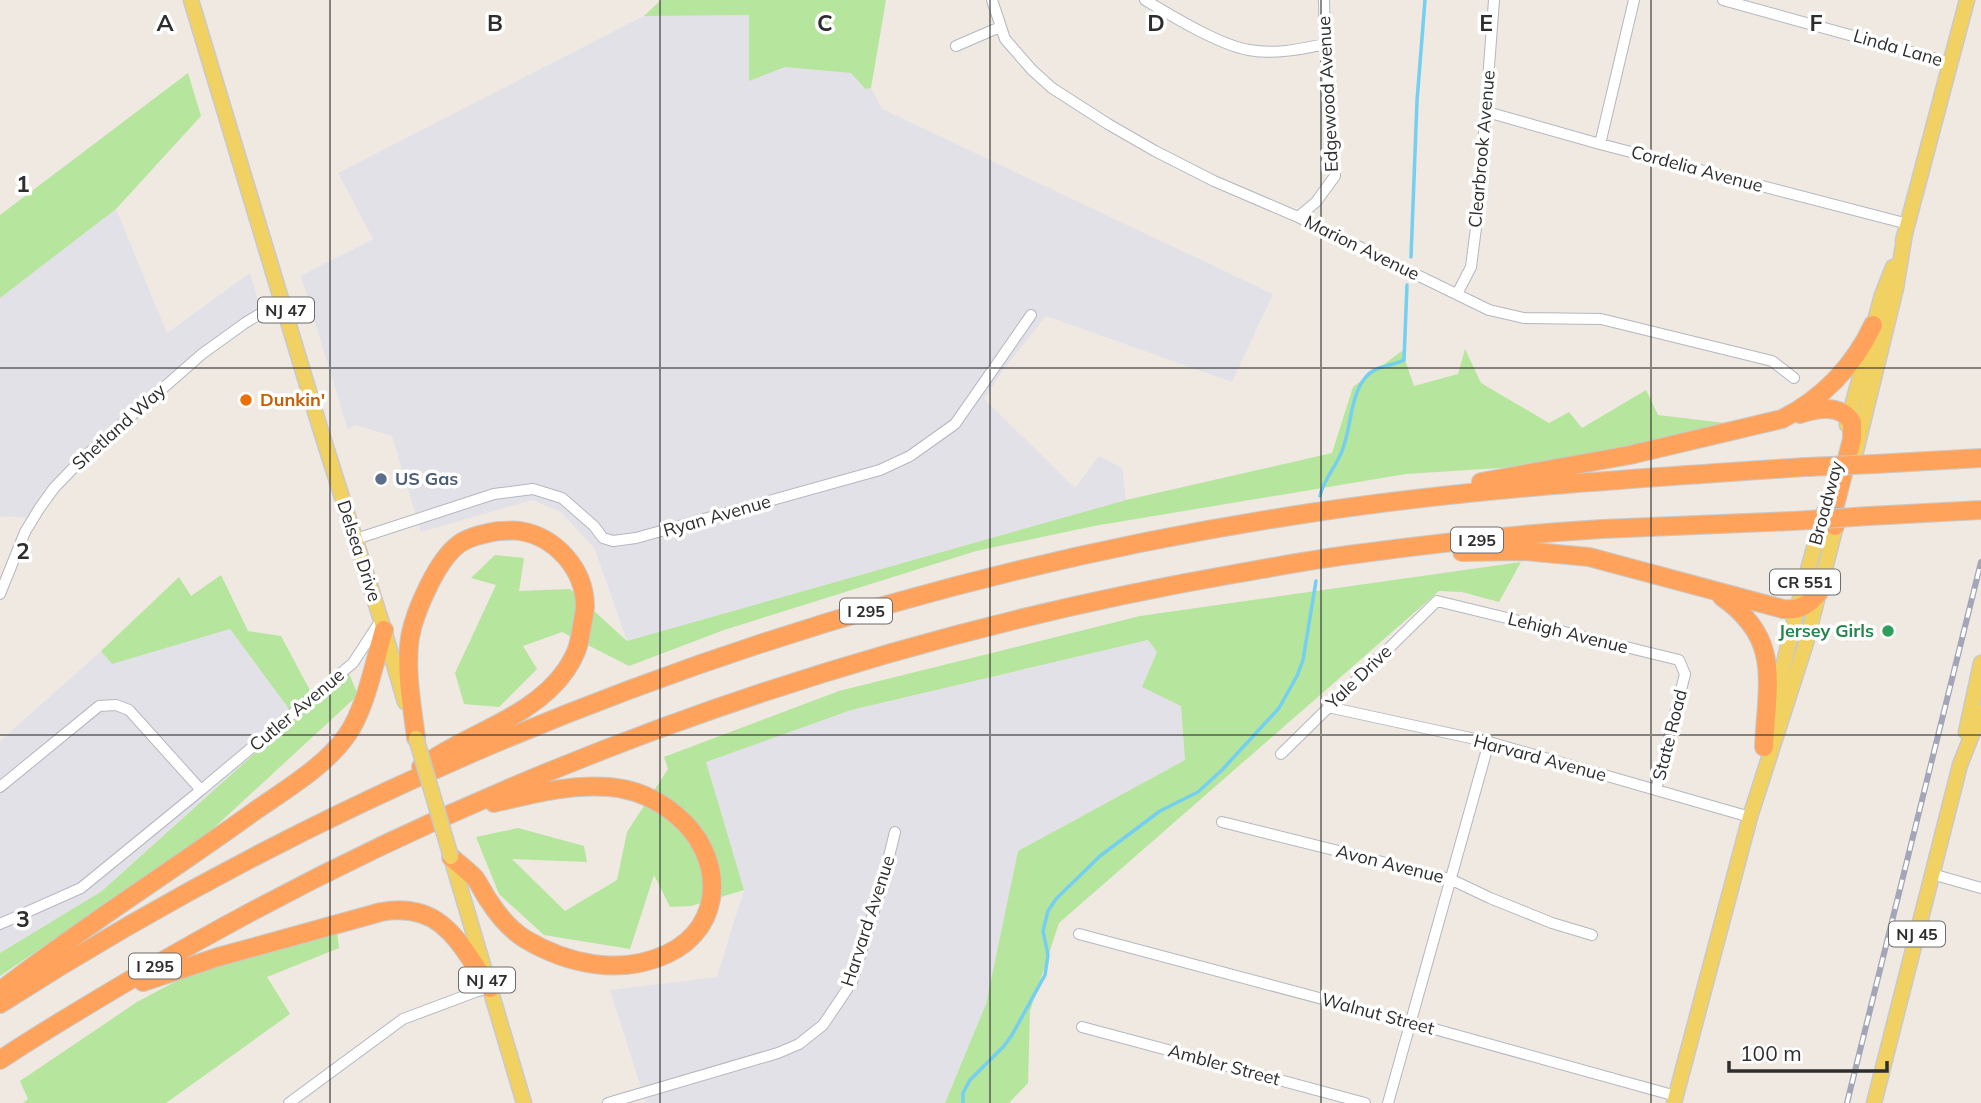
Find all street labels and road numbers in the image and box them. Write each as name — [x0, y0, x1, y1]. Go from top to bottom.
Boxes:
street label: Edgewood Avenue — [1312, 15, 1343, 173]
street label: Linda Lane — [1851, 24, 1945, 71]
street label: Clearbrook Avenue — [1463, 69, 1500, 229]
street label: Cordelia Avenue — [1629, 140, 1766, 197]
street label: Marion Avenue — [1301, 210, 1424, 285]
road number: NJ 47 — [258, 298, 314, 322]
street label: Shetland Way — [67, 378, 171, 475]
street label: Broadway — [1803, 458, 1848, 548]
street label: Ryan Avenue — [661, 489, 773, 542]
street label: Delsea Drive — [332, 497, 387, 604]
road number: I 295 — [1451, 527, 1503, 552]
road number: CR 551 — [1770, 569, 1840, 594]
road number: I 295 — [840, 598, 892, 624]
street label: Lehigh Avenue — [1506, 606, 1631, 659]
street label: Yale Drive — [1320, 640, 1396, 714]
street label: Cutler Avenue — [245, 663, 349, 756]
street label: State Road — [1647, 687, 1692, 783]
street label: Harvard Avenue — [1471, 729, 1609, 786]
street label: Avon Avenue — [1334, 839, 1446, 888]
street label: Harvard Avenue — [836, 852, 900, 989]
road number: NJ 45 — [1889, 922, 1945, 946]
road number: I 295 — [129, 954, 181, 978]
road number: NJ 47 — [459, 968, 515, 992]
street label: Walnut Street — [1319, 987, 1437, 1040]
street label: Ambler Street — [1166, 1039, 1283, 1090]

